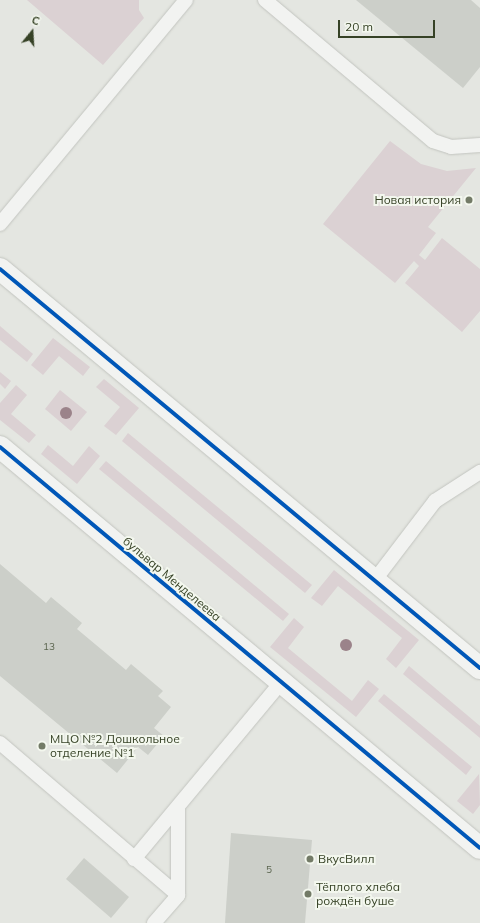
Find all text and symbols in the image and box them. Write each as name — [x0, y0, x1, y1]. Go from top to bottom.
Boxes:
north arrow — [12, 12, 52, 52]
scale bar — [340, 12, 437, 38]
text: С — [30, 13, 41, 28]
text: 20 m — [345, 19, 373, 34]
place label: Новая история — [374, 193, 461, 207]
marker: Новая история — [464, 195, 474, 205]
street label: бульвар Менделеева — [120, 534, 224, 624]
house number: 13 — [43, 641, 55, 653]
place label: МЦО №2 Дошкольное отделение №1 — [50, 732, 180, 760]
marker: МЦО №2 Дошкольное отделение №1 — [37, 741, 47, 751]
place label: ВкусВилл — [318, 852, 374, 866]
marker: ВкусВилл — [305, 854, 315, 864]
house number: 5 — [266, 864, 272, 876]
place label: Тёплого хлеба рождён буше — [316, 880, 400, 908]
marker: Тёплого хлеба рождён буше — [303, 889, 313, 899]

